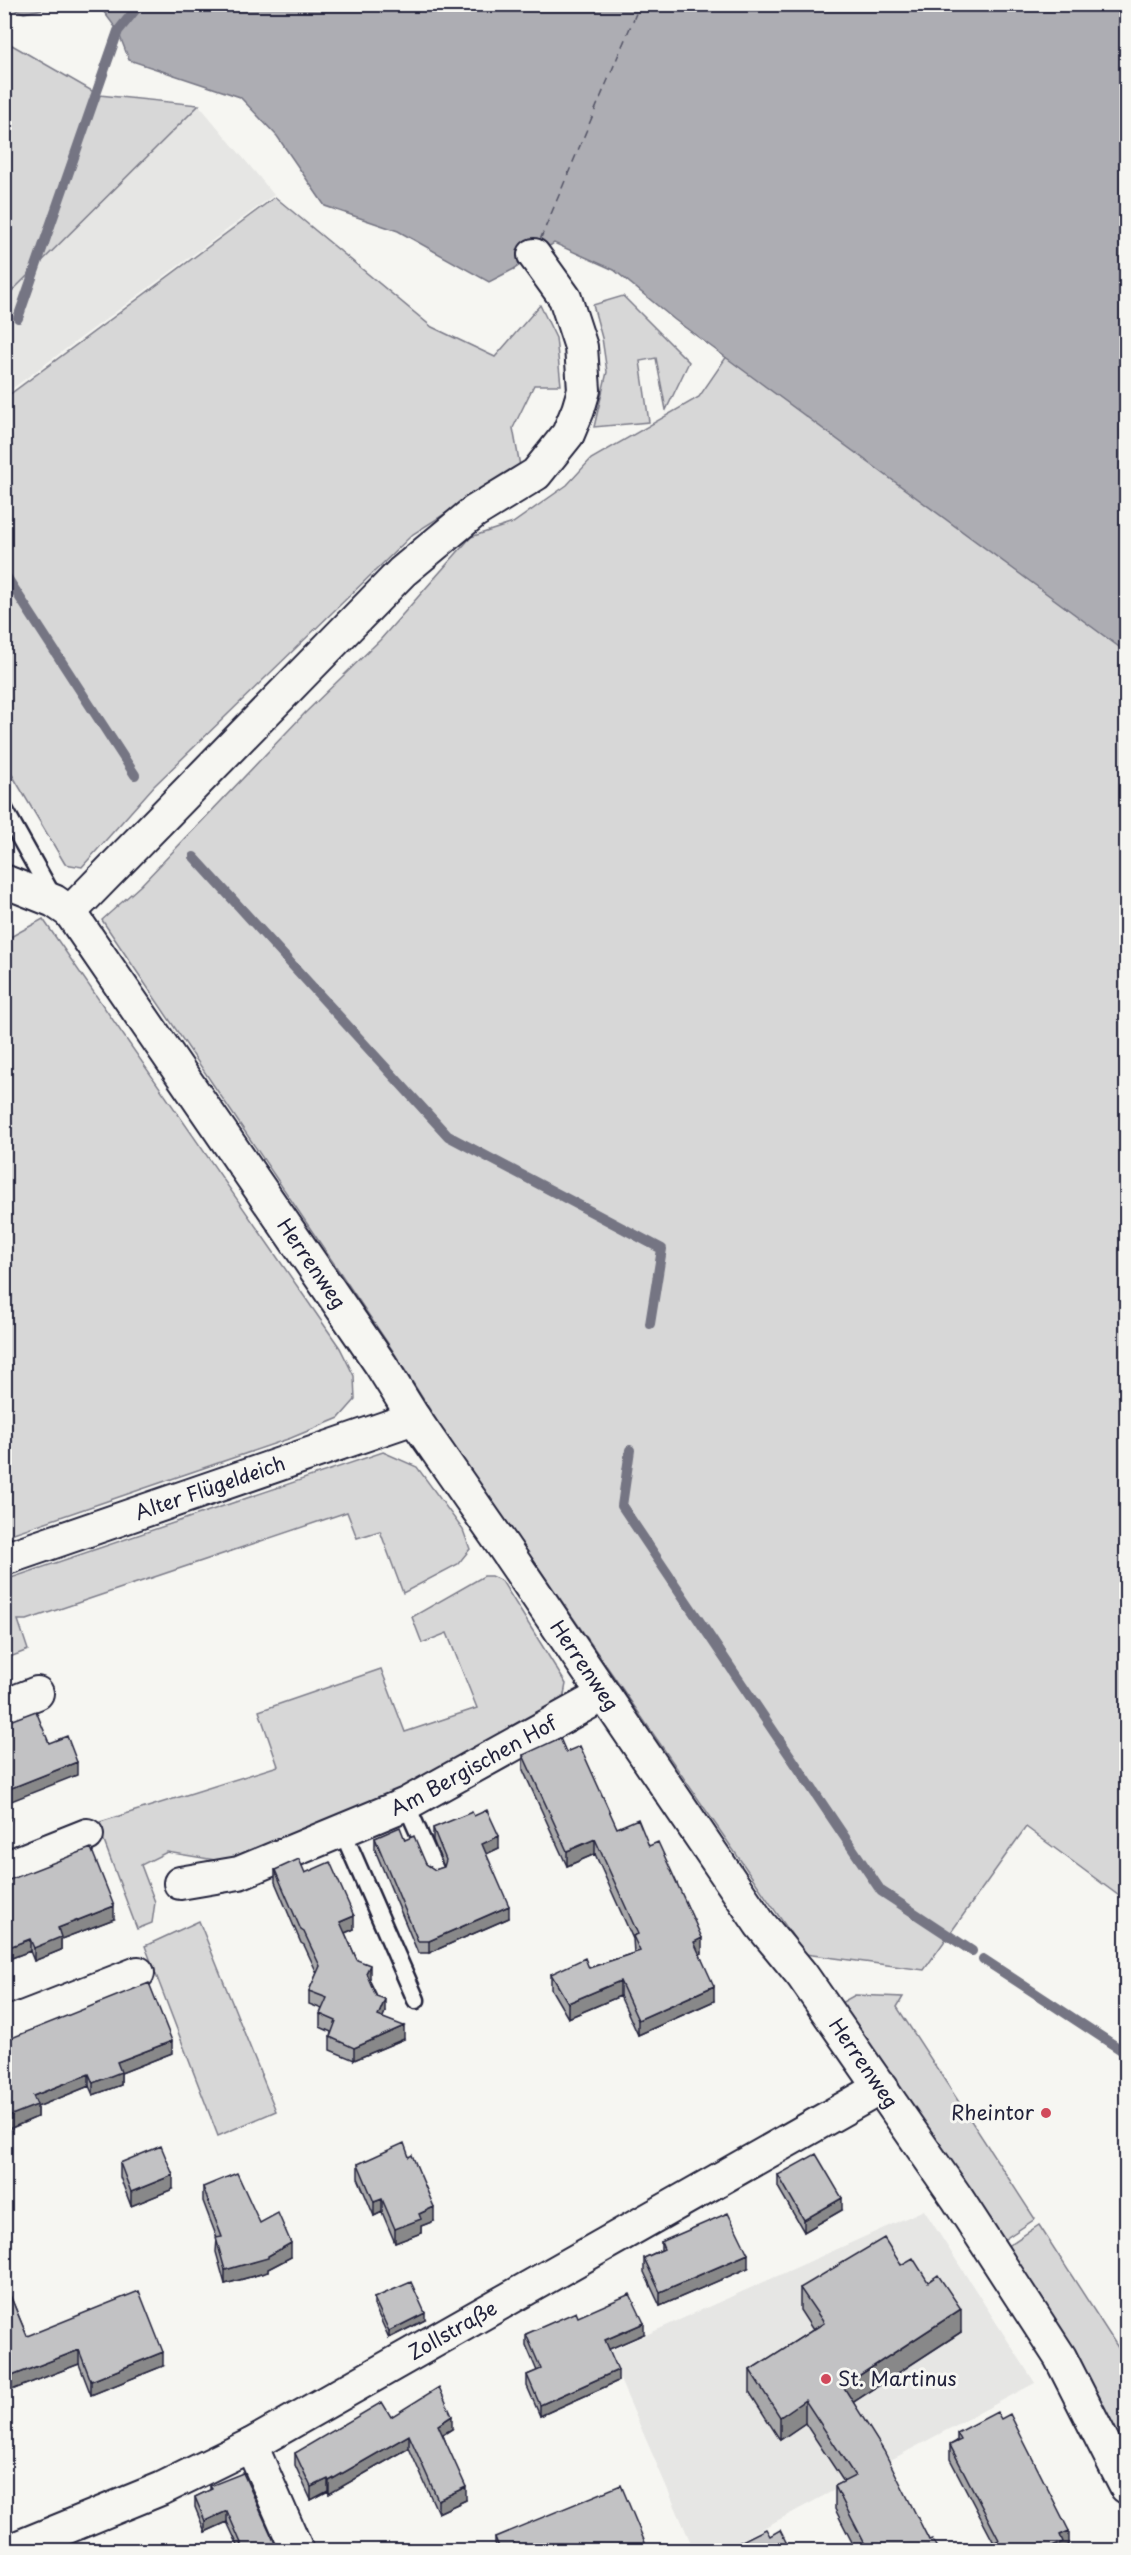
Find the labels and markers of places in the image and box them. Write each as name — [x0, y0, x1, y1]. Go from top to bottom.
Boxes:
place label: Rheintor — [951, 2097, 1035, 2127]
marker: Rheintor — [1039, 2106, 1053, 2120]
place label: St. Martinus — [838, 2363, 957, 2393]
marker: St. Martinus — [819, 2372, 833, 2386]

